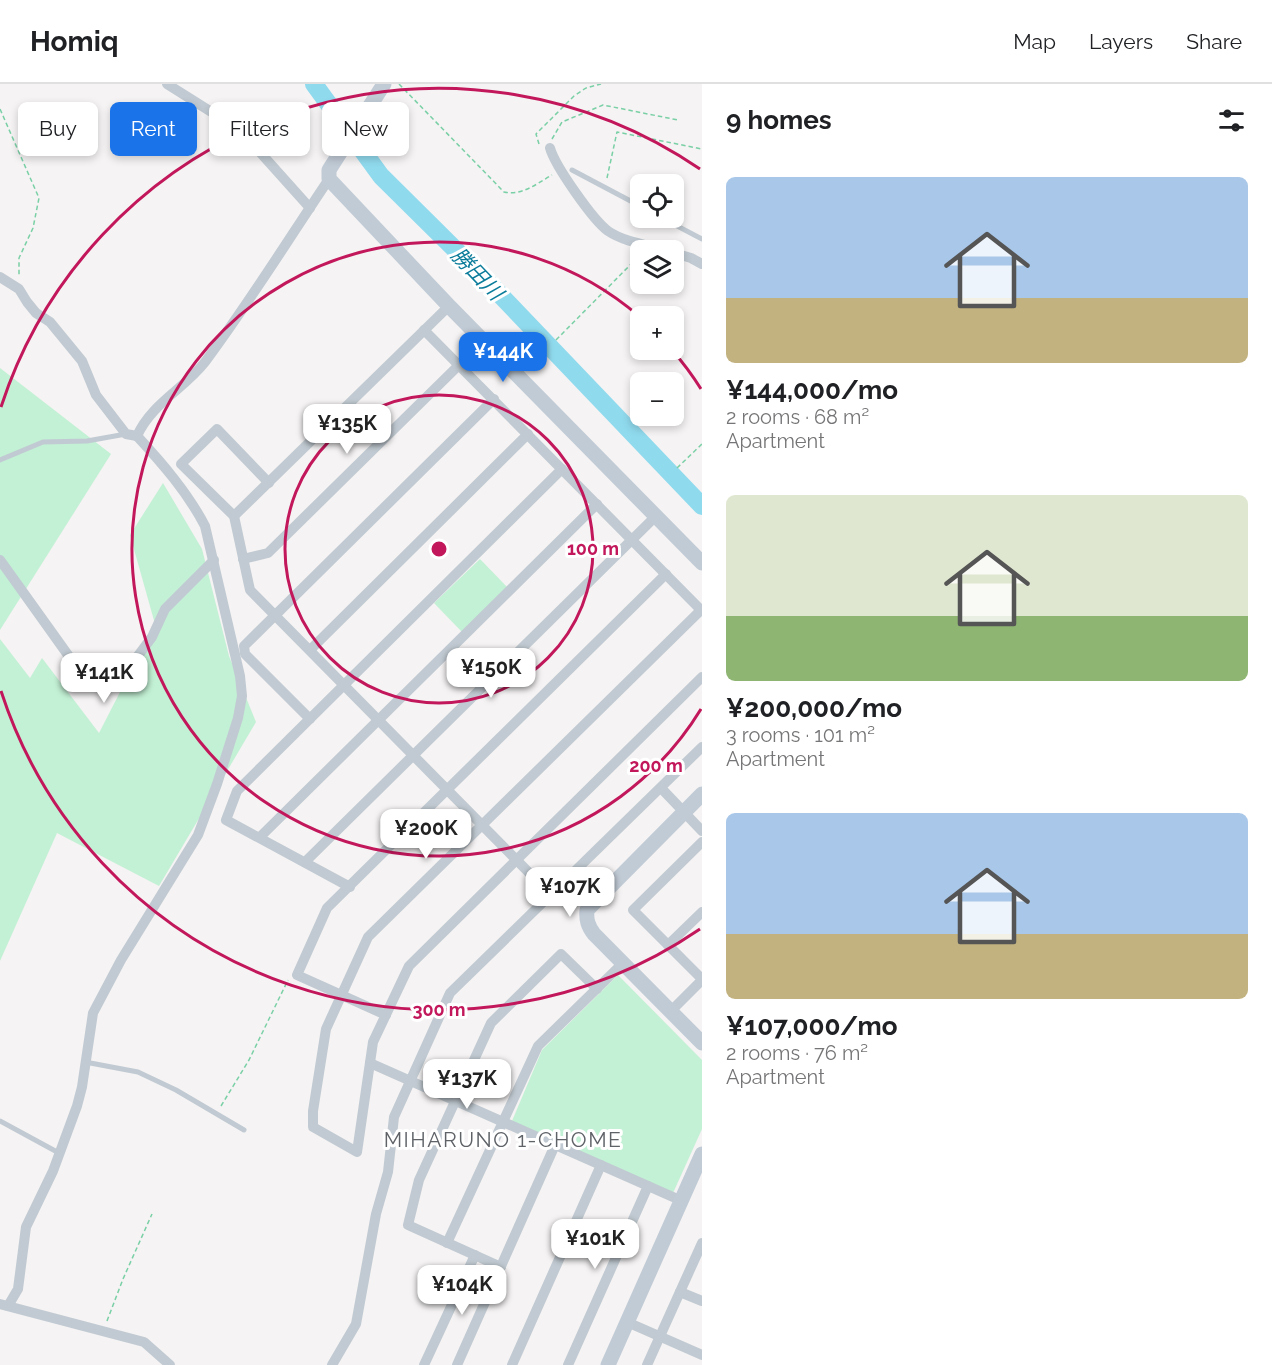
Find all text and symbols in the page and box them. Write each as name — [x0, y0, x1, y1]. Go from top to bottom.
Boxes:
text: Homiq — [30, 25, 119, 58]
text: Map — [1013, 29, 1056, 54]
text: Layers — [1089, 29, 1153, 54]
text: Share — [1186, 29, 1242, 54]
chip: Buy — [18, 102, 98, 156]
chip: Rent — [110, 102, 197, 156]
chip: Filters — [209, 102, 310, 156]
chip: New — [322, 102, 409, 156]
icon: filters — [1215, 104, 1248, 137]
text: 9 homes — [726, 105, 832, 135]
map controls — [630, 174, 684, 426]
button: locate — [630, 174, 684, 228]
icon: home — [933, 216, 1041, 324]
button: layers — [630, 240, 684, 294]
water label: 勝田川 — [446, 242, 510, 306]
button: + — [630, 306, 684, 360]
pin: ¥144K — [461, 332, 545, 383]
text: ¥144K — [473, 339, 533, 363]
button: − — [630, 372, 684, 426]
text: ¥144,000/mo — [726, 375, 898, 405]
pin: ¥135K — [305, 404, 389, 455]
text: 2 rooms · 68 m² — [726, 405, 869, 429]
text: ¥135K — [317, 411, 377, 435]
text: Apartment — [726, 429, 825, 453]
icon: home — [933, 534, 1041, 642]
text: 100 m — [567, 538, 619, 559]
centre of rings — [429, 539, 449, 559]
pin: ¥150K — [449, 648, 533, 699]
pin: ¥141K — [62, 653, 146, 704]
text: ¥150K — [461, 655, 521, 679]
text: ¥141K — [75, 660, 133, 684]
text: ¥200,000/mo — [726, 693, 902, 723]
text: 3 rooms · 101 m² — [726, 723, 875, 747]
text: Apartment — [726, 747, 825, 771]
text: 200 m — [629, 755, 683, 776]
pin: ¥200K — [384, 809, 468, 860]
text: ¥200K — [394, 816, 458, 840]
icon: home — [933, 852, 1041, 960]
pin: ¥107K — [528, 867, 612, 918]
text: ¥107K — [540, 874, 601, 898]
text: 300 m — [412, 999, 466, 1020]
text: ¥107,000/mo — [726, 1011, 897, 1041]
text: 2 rooms · 76 m² — [726, 1041, 868, 1065]
pin: ¥137K — [425, 1059, 509, 1110]
text: Apartment — [726, 1065, 825, 1089]
text: ¥137K — [437, 1066, 497, 1090]
district label: MIHARUNO 1-CHOME — [384, 1127, 622, 1152]
pin: ¥101K — [553, 1219, 637, 1270]
text: ¥101K — [565, 1226, 625, 1250]
pin: ¥104K — [420, 1265, 504, 1316]
text: ¥104K — [431, 1272, 493, 1296]

